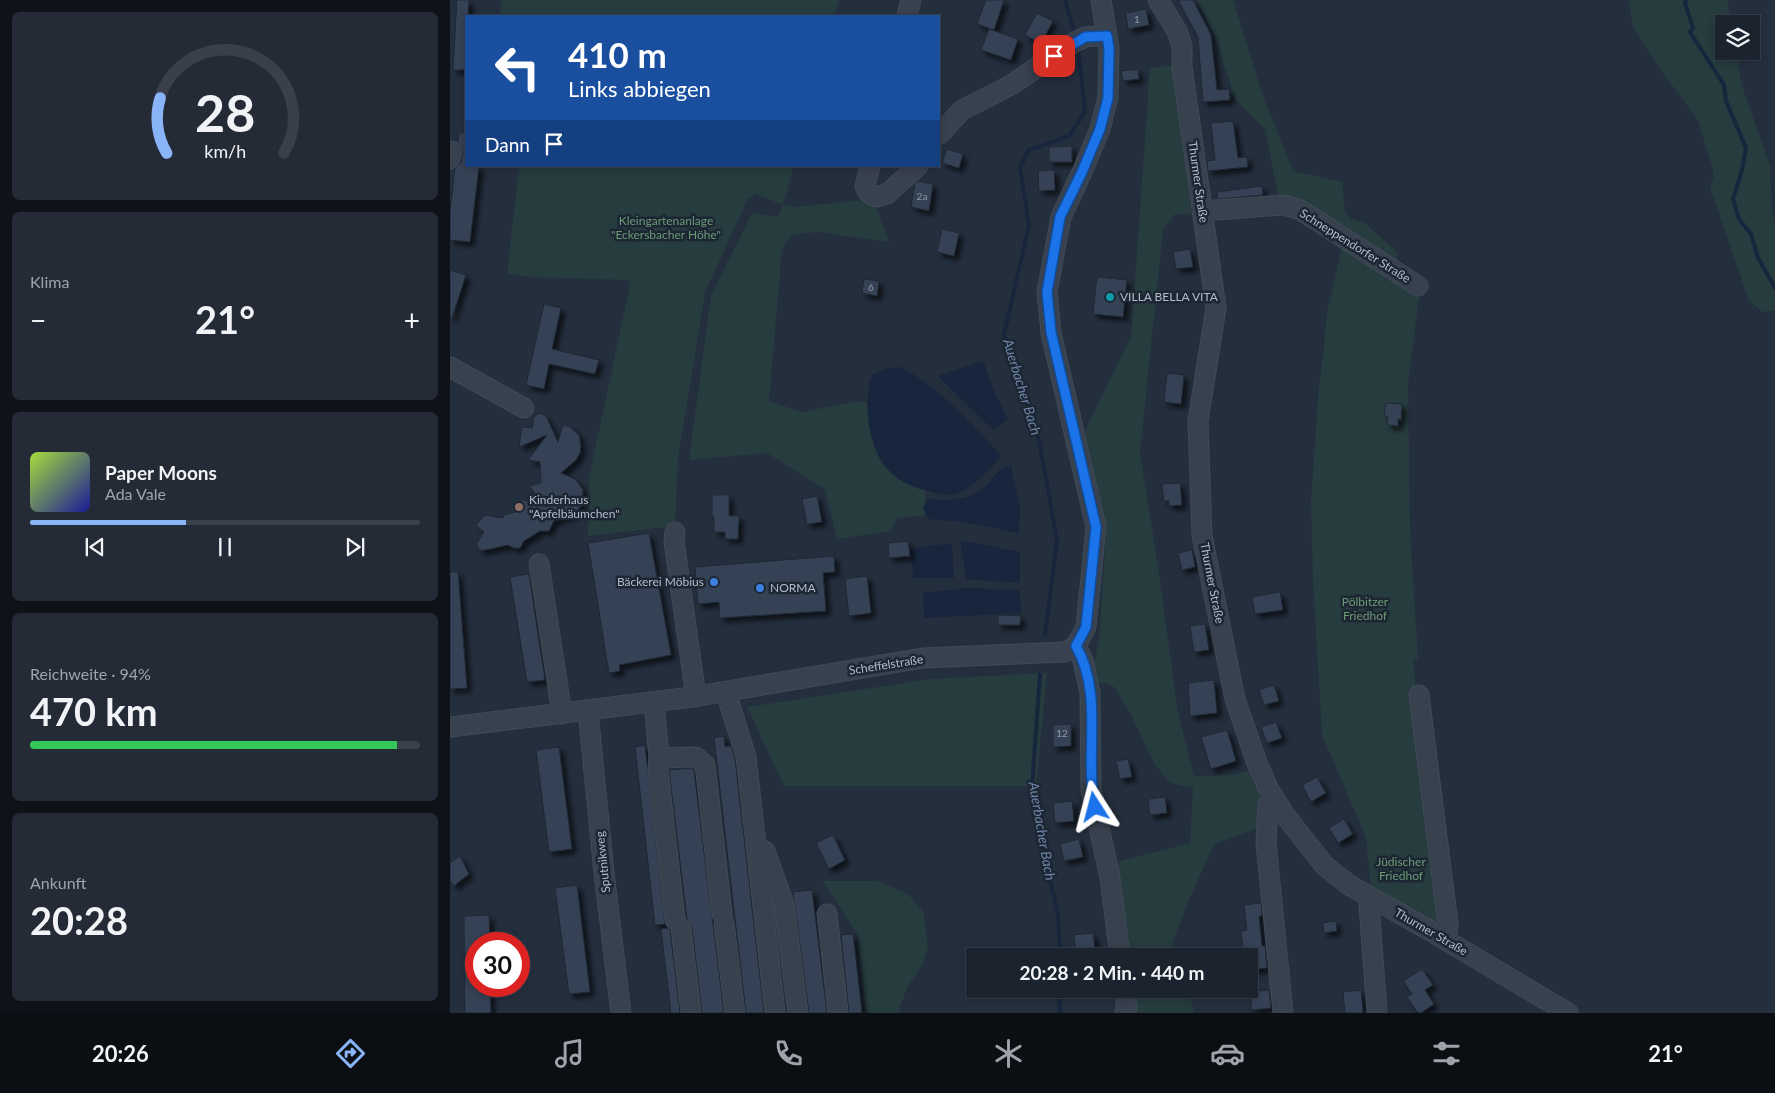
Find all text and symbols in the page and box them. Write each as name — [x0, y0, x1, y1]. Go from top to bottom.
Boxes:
house number: 1 — [1134, 13, 1140, 25]
map controls — [1715, 15, 1760, 60]
button: layers — [1715, 15, 1760, 60]
text: 410 m — [568, 33, 667, 75]
icon: left — [485, 35, 550, 100]
pin — [1033, 35, 1075, 77]
icon: arrive — [1040, 42, 1068, 70]
text: Links abbiegen — [568, 75, 711, 102]
text: 28 — [195, 81, 255, 143]
icon: arrive — [540, 130, 568, 158]
text: Dann — [485, 133, 530, 156]
text: km/h — [204, 140, 246, 162]
street label: Thurmer Straße — [1185, 140, 1212, 224]
house number: 2a — [917, 190, 927, 202]
street label: Schneppendorfer Straße — [1297, 205, 1413, 286]
park label: Kleingartenanlage "Eckersbacher Höhe" — [611, 213, 721, 242]
text: Klima — [30, 272, 69, 291]
house number: 6 — [868, 281, 874, 293]
place label: VILLA BELLA VITA — [1120, 289, 1219, 304]
marker: VILLA BELLA VITA — [1104, 291, 1116, 303]
text: 21° — [195, 296, 255, 342]
text: − — [30, 303, 46, 337]
text: + — [404, 303, 420, 337]
water label: Auerbacher Bach — [999, 336, 1045, 437]
text: Paper Moons — [105, 461, 217, 484]
text: Ada Vale — [105, 484, 166, 503]
place label: Kinderhaus "Apfelbäumchen" — [529, 492, 620, 521]
marker: Kinderhaus "Apfelbäumchen" — [513, 501, 525, 513]
icon: previous — [81, 533, 109, 561]
icon: pause — [211, 533, 239, 561]
icon: next — [341, 533, 369, 561]
street label: Thurmer Straße — [1197, 541, 1228, 625]
place label: Bäckerei Möbius — [617, 574, 704, 589]
marker: Bäckerei Möbius — [708, 576, 720, 588]
place label: NORMA — [770, 580, 816, 595]
marker: NORMA — [754, 582, 766, 594]
park label: Pölbitzer Friedhof — [1342, 594, 1389, 623]
street label: Scheffelstraße — [848, 651, 924, 678]
text: Reichweite · 94% — [30, 664, 151, 683]
text: 470 km — [30, 688, 158, 734]
house number: 12 — [1056, 727, 1068, 739]
water label: Auerbacher Bach — [1025, 779, 1060, 881]
position arrow — [1068, 780, 1120, 832]
street label: Sputnikweg — [592, 831, 613, 894]
park label: Jüdischer Friedhof — [1376, 854, 1426, 883]
text: Ankunft — [30, 873, 87, 892]
text: 20:28 — [30, 897, 128, 943]
street label: Thurmer Straße — [1392, 905, 1471, 959]
speed limit sign: 30 — [465, 932, 530, 997]
text: 20:28 · 2 Min. · 440 m — [1020, 961, 1204, 984]
icon: directions — [333, 1036, 368, 1071]
icon: music — [552, 1036, 587, 1071]
icon: phone — [771, 1036, 806, 1071]
icon: climate — [991, 1036, 1026, 1071]
icon: car — [1210, 1036, 1245, 1071]
icon: filters — [1429, 1036, 1464, 1071]
text: 20:26 — [92, 1040, 149, 1067]
text: 21° — [1648, 1040, 1683, 1067]

